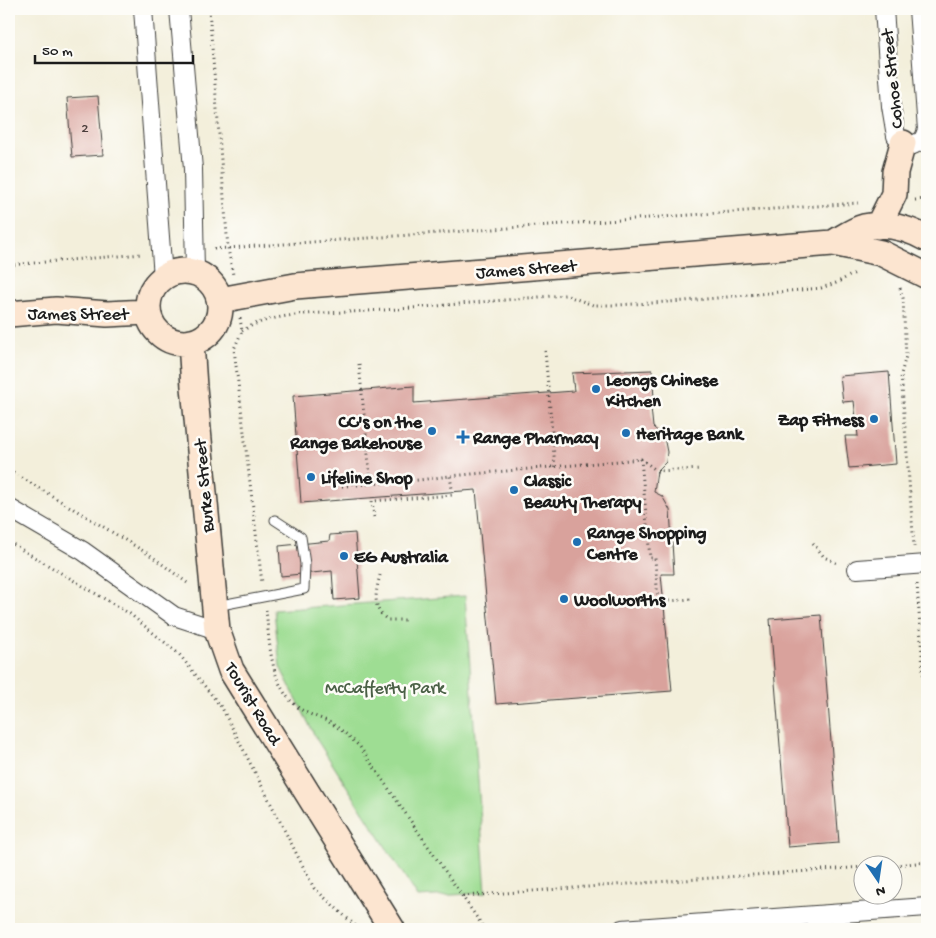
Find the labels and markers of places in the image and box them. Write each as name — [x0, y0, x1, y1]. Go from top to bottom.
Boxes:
place label: Leongs Chinese Kitchen — [605, 371, 719, 413]
marker: Leongs Chinese Kitchen — [590, 383, 602, 395]
place label: Zap Fitness — [778, 411, 865, 432]
place label: CC's on the Range Bakehouse — [289, 413, 423, 455]
marker: Zap Fitness — [868, 413, 880, 425]
marker: CC's on the Range Bakehouse — [426, 425, 438, 437]
place label: Heritage Bank — [636, 425, 745, 446]
marker: Heritage Bank — [620, 427, 632, 439]
place label: Range Pharmacy — [472, 429, 599, 450]
marker: Range Pharmacy — [457, 431, 469, 443]
place label: Lifeline Shop — [321, 469, 413, 490]
marker: Lifeline Shop — [305, 471, 317, 483]
place label: Classic Beauty Therapy — [523, 472, 642, 514]
marker: Classic Beauty Therapy — [508, 484, 520, 496]
place label: Range Shopping Centre — [586, 524, 707, 566]
marker: Range Shopping Centre — [571, 536, 583, 548]
place label: EG Australia — [354, 548, 449, 569]
marker: EG Australia — [338, 550, 350, 562]
place label: Woolworths — [573, 591, 667, 612]
marker: Woolworths — [558, 593, 570, 605]

